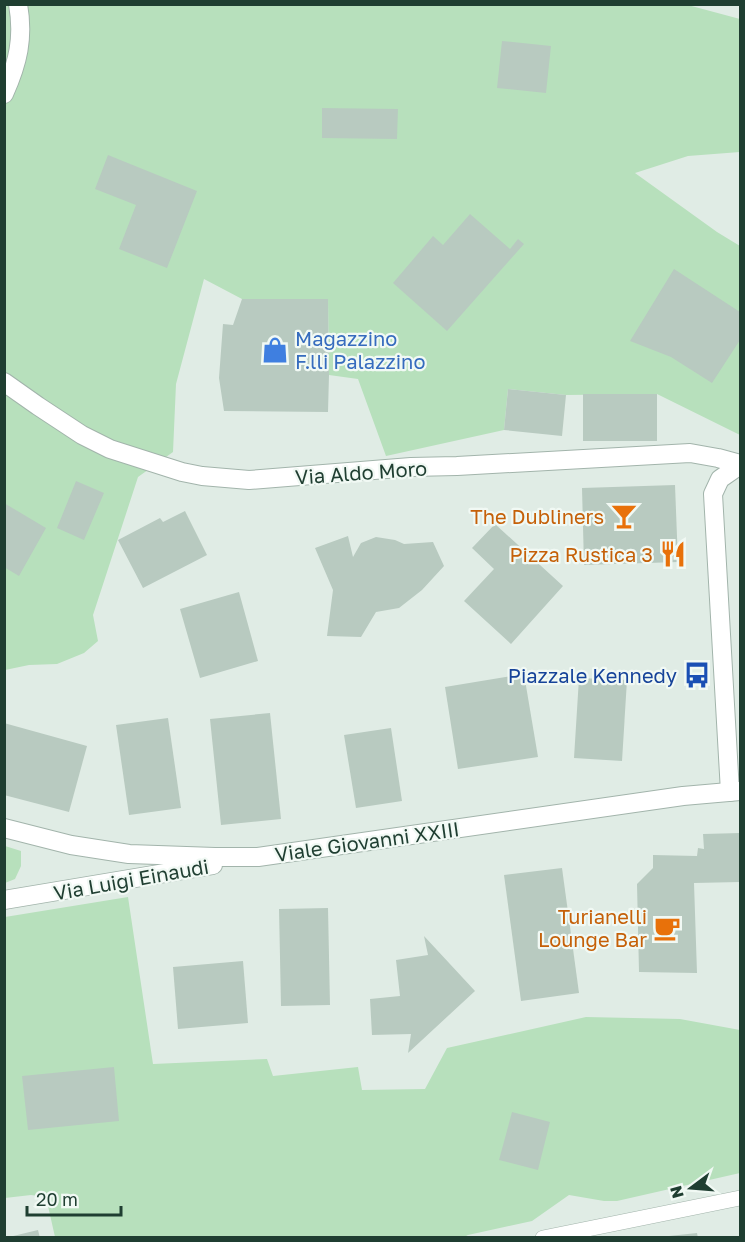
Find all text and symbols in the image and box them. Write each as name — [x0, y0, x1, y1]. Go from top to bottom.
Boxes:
place label: Magazzino F.lli Palazzino — [295, 326, 425, 373]
shop icon: Magazzino F.lli Palazzino — [260, 335, 290, 365]
street label: Via Aldo Moro — [294, 455, 428, 489]
bar icon: The Dubliners — [609, 501, 639, 531]
place label: The Dubliners — [470, 504, 604, 528]
restaurant icon: Pizza Rustica 3 — [658, 539, 688, 569]
place label: Pizza Rustica 3 — [509, 542, 653, 566]
bus stop icon: Piazzale Kennedy — [682, 660, 712, 690]
place label: Piazzale Kennedy — [508, 663, 677, 687]
street label: Viale Giovanni XXIII — [273, 816, 461, 866]
street label: Via Luigi Einaudi — [52, 854, 210, 904]
place label: Turianelli Lounge Bar — [538, 904, 647, 951]
cafe icon: Turianelli Lounge Bar — [652, 913, 682, 943]
north arrow — [661, 1158, 721, 1218]
scale bar — [27, 1179, 122, 1217]
text: N — [665, 1184, 688, 1201]
text: 20 m — [36, 1188, 78, 1210]

